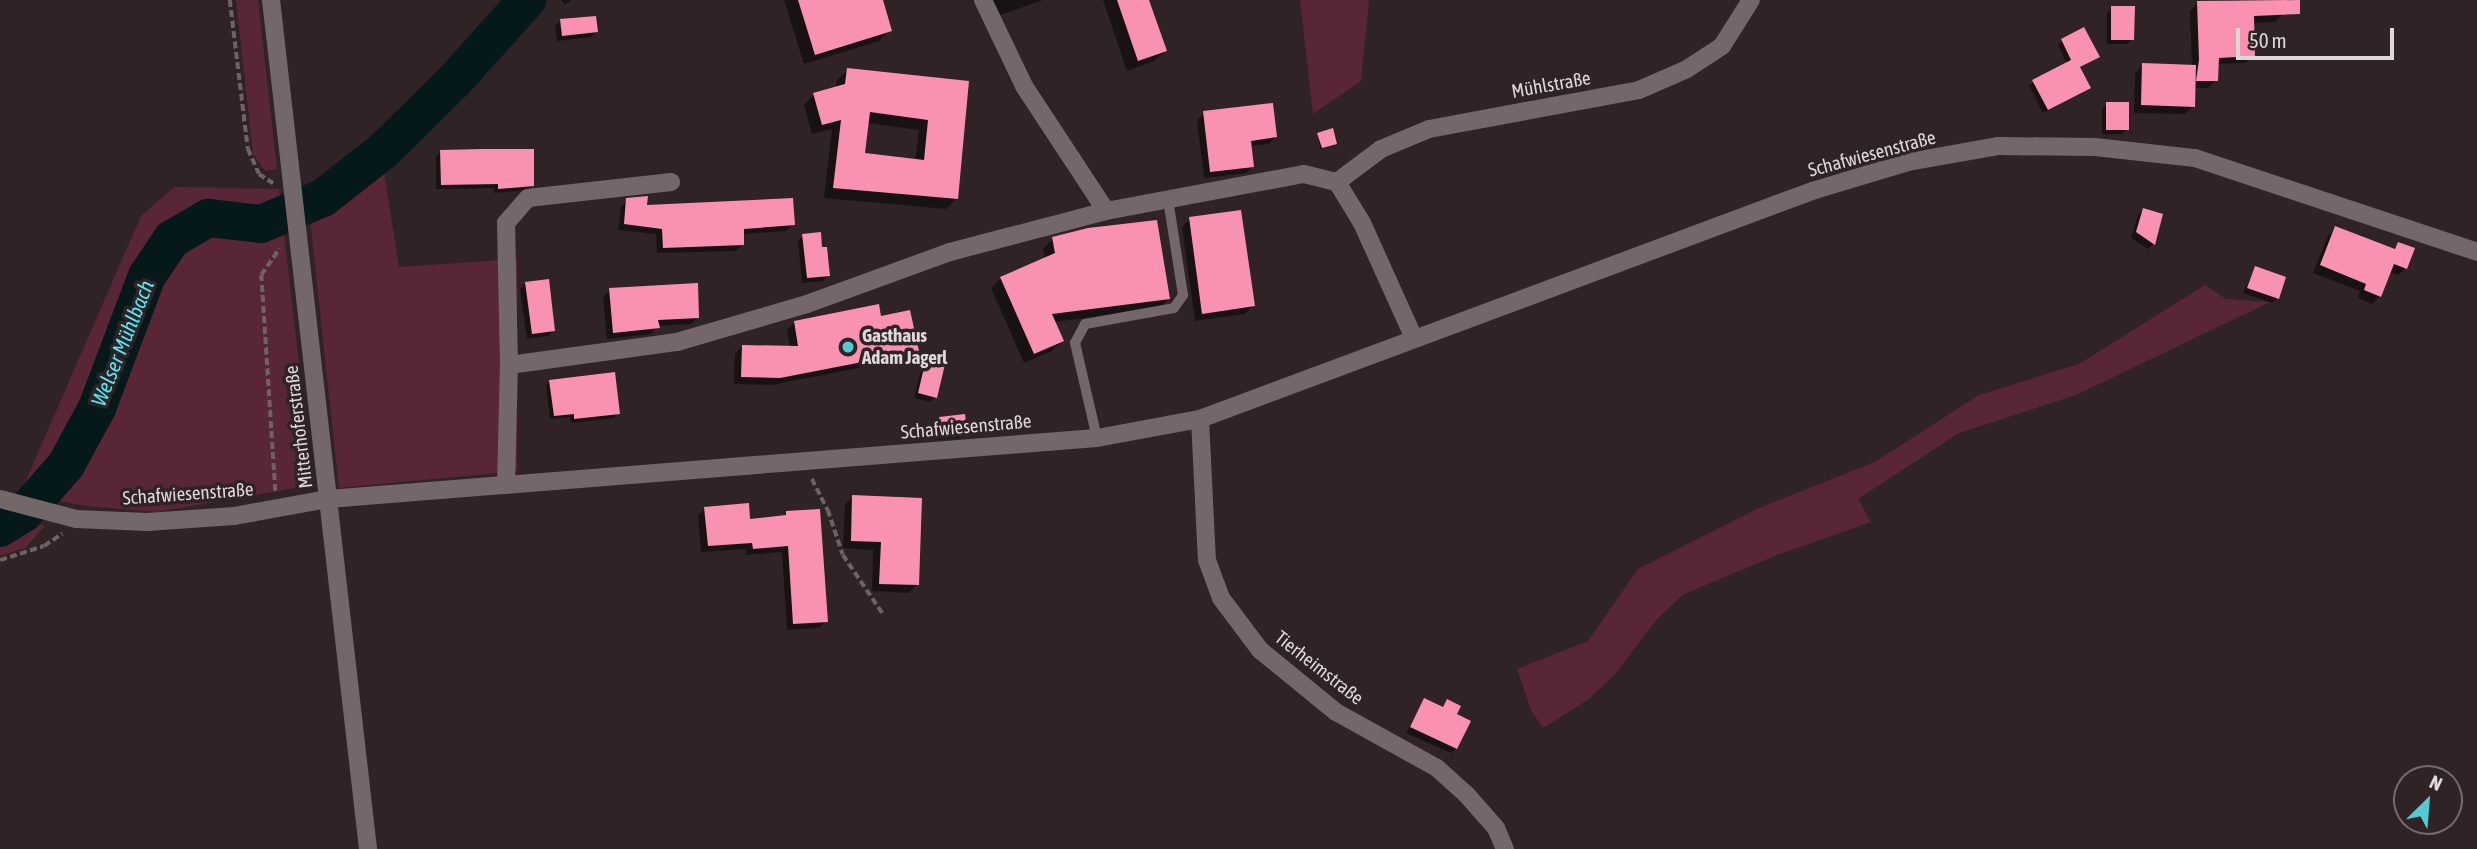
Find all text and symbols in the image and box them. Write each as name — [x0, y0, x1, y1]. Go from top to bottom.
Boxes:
scale bar — [2239, 14, 2396, 58]
text: 50 m — [2249, 28, 2287, 52]
street label: Mühlstraße — [1510, 67, 1592, 103]
street label: Schafwiesenstraße — [1806, 126, 1938, 182]
water label: Welser Mühlbach — [85, 276, 159, 410]
place label: Gasthaus Adam Jagerl — [862, 325, 947, 369]
marker: Gasthaus Adam Jagerl — [840, 339, 856, 355]
street label: Mitterhoferstraße — [280, 364, 318, 490]
street label: Schafwiesenstraße — [900, 410, 1032, 444]
street label: Schafwiesenstraße — [122, 478, 254, 510]
street label: Tierheimstraße — [1270, 626, 1368, 710]
north arrow — [2393, 765, 2463, 835]
text: N — [2426, 770, 2446, 795]

